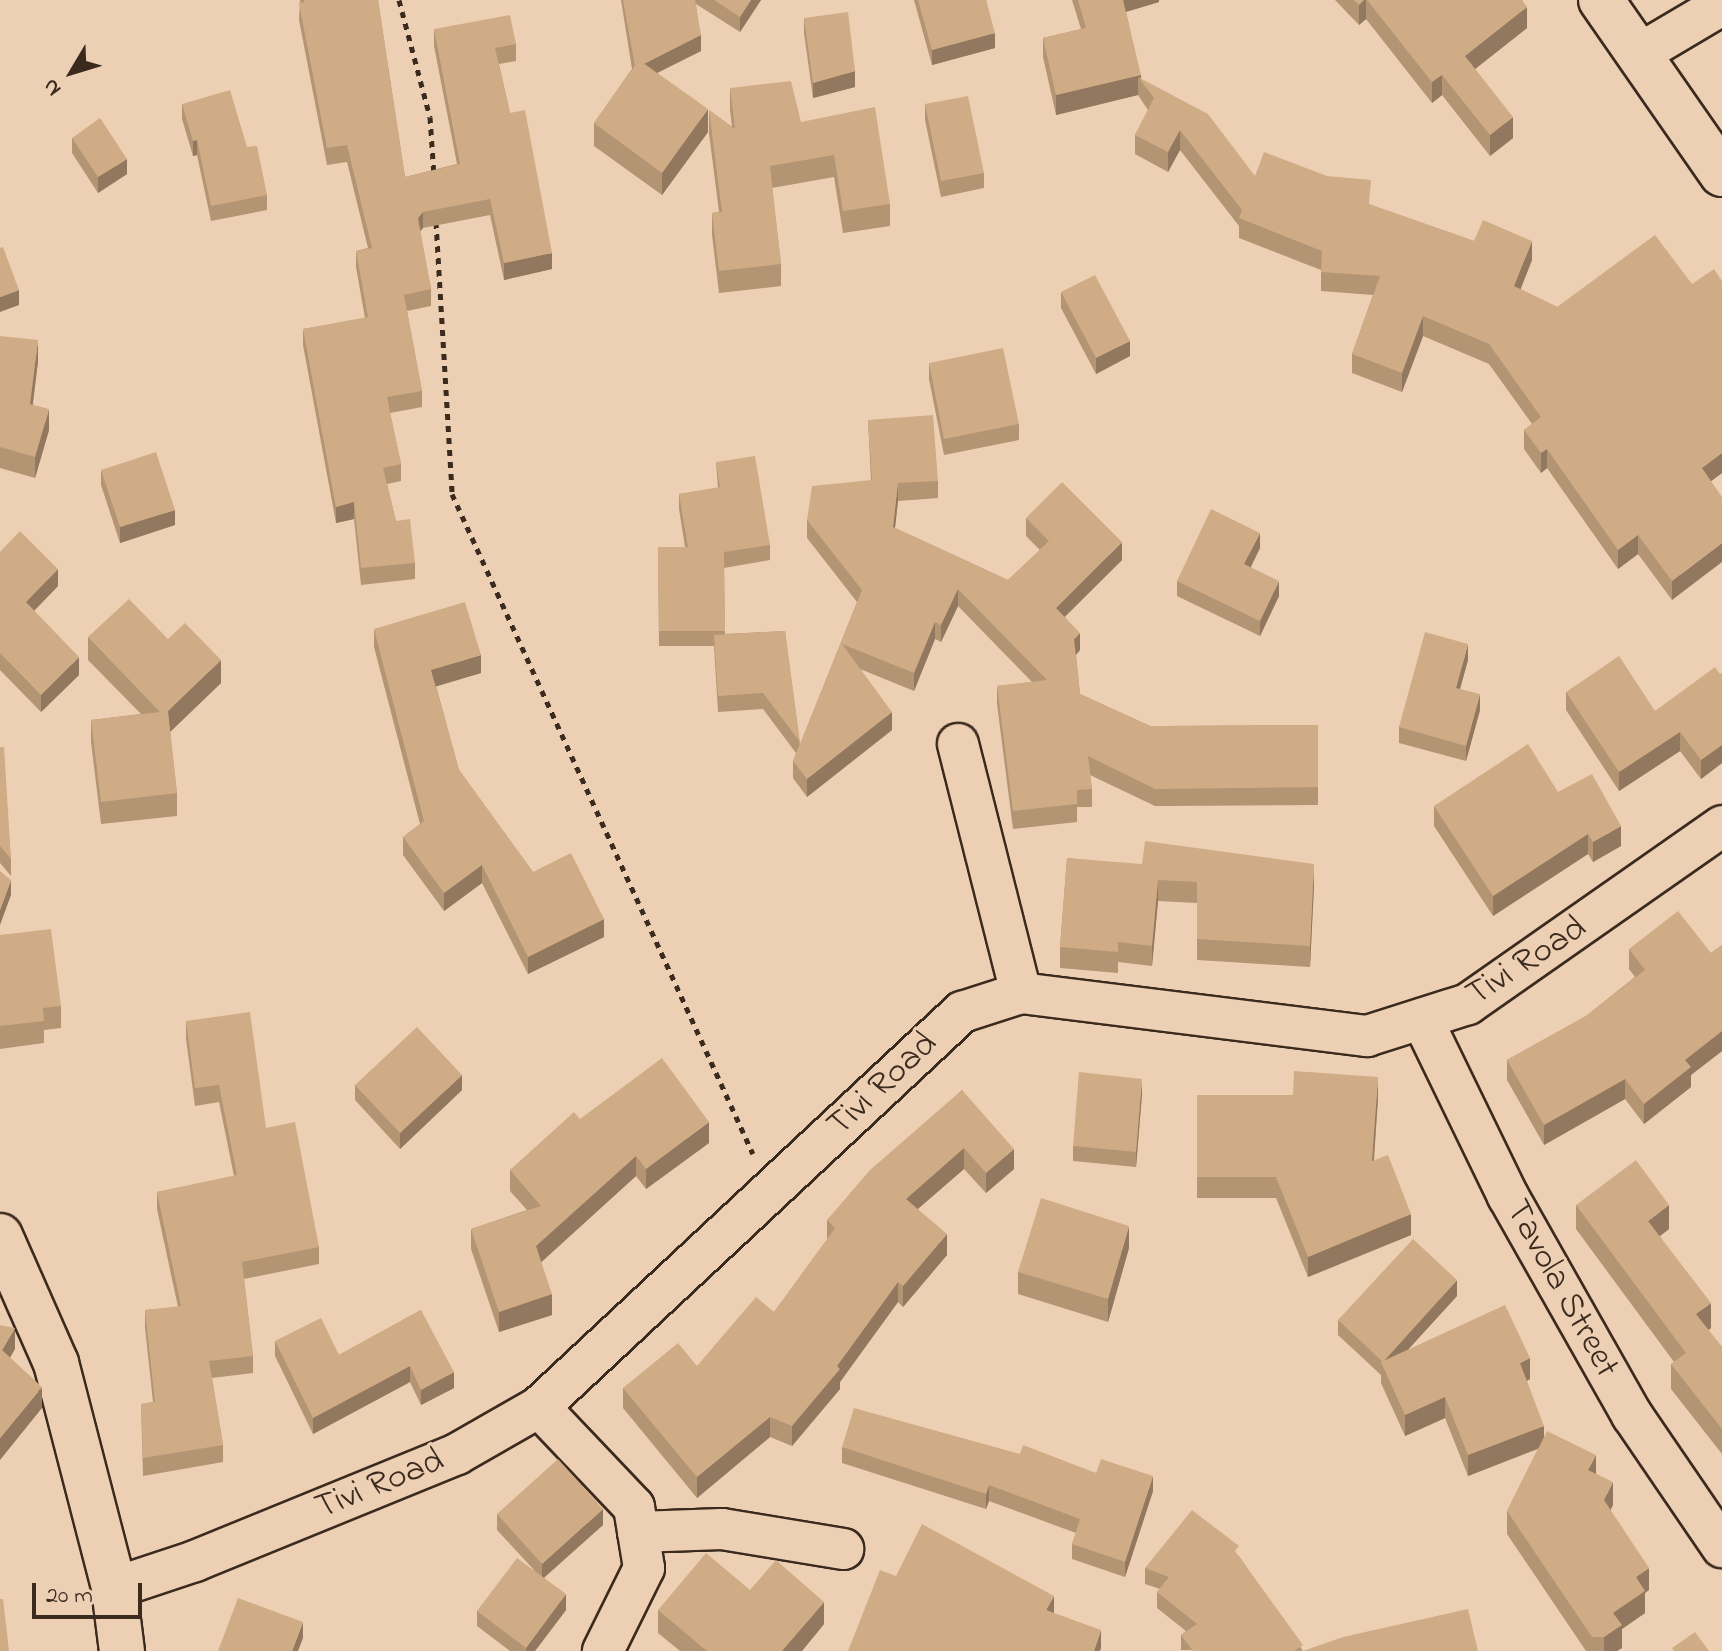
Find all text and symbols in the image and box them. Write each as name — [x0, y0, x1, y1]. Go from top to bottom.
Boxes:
north arrow — [32, 32, 112, 112]
text: N — [36, 71, 70, 102]
street label: Tivi Road — [1459, 907, 1595, 1017]
street label: Tivi Road — [819, 1023, 947, 1147]
street label: Tavola Street — [1494, 1192, 1628, 1386]
street label: Tivi Road — [309, 1440, 451, 1530]
scale bar — [36, 1567, 146, 1617]
text: 20 m — [46, 1579, 93, 1614]

